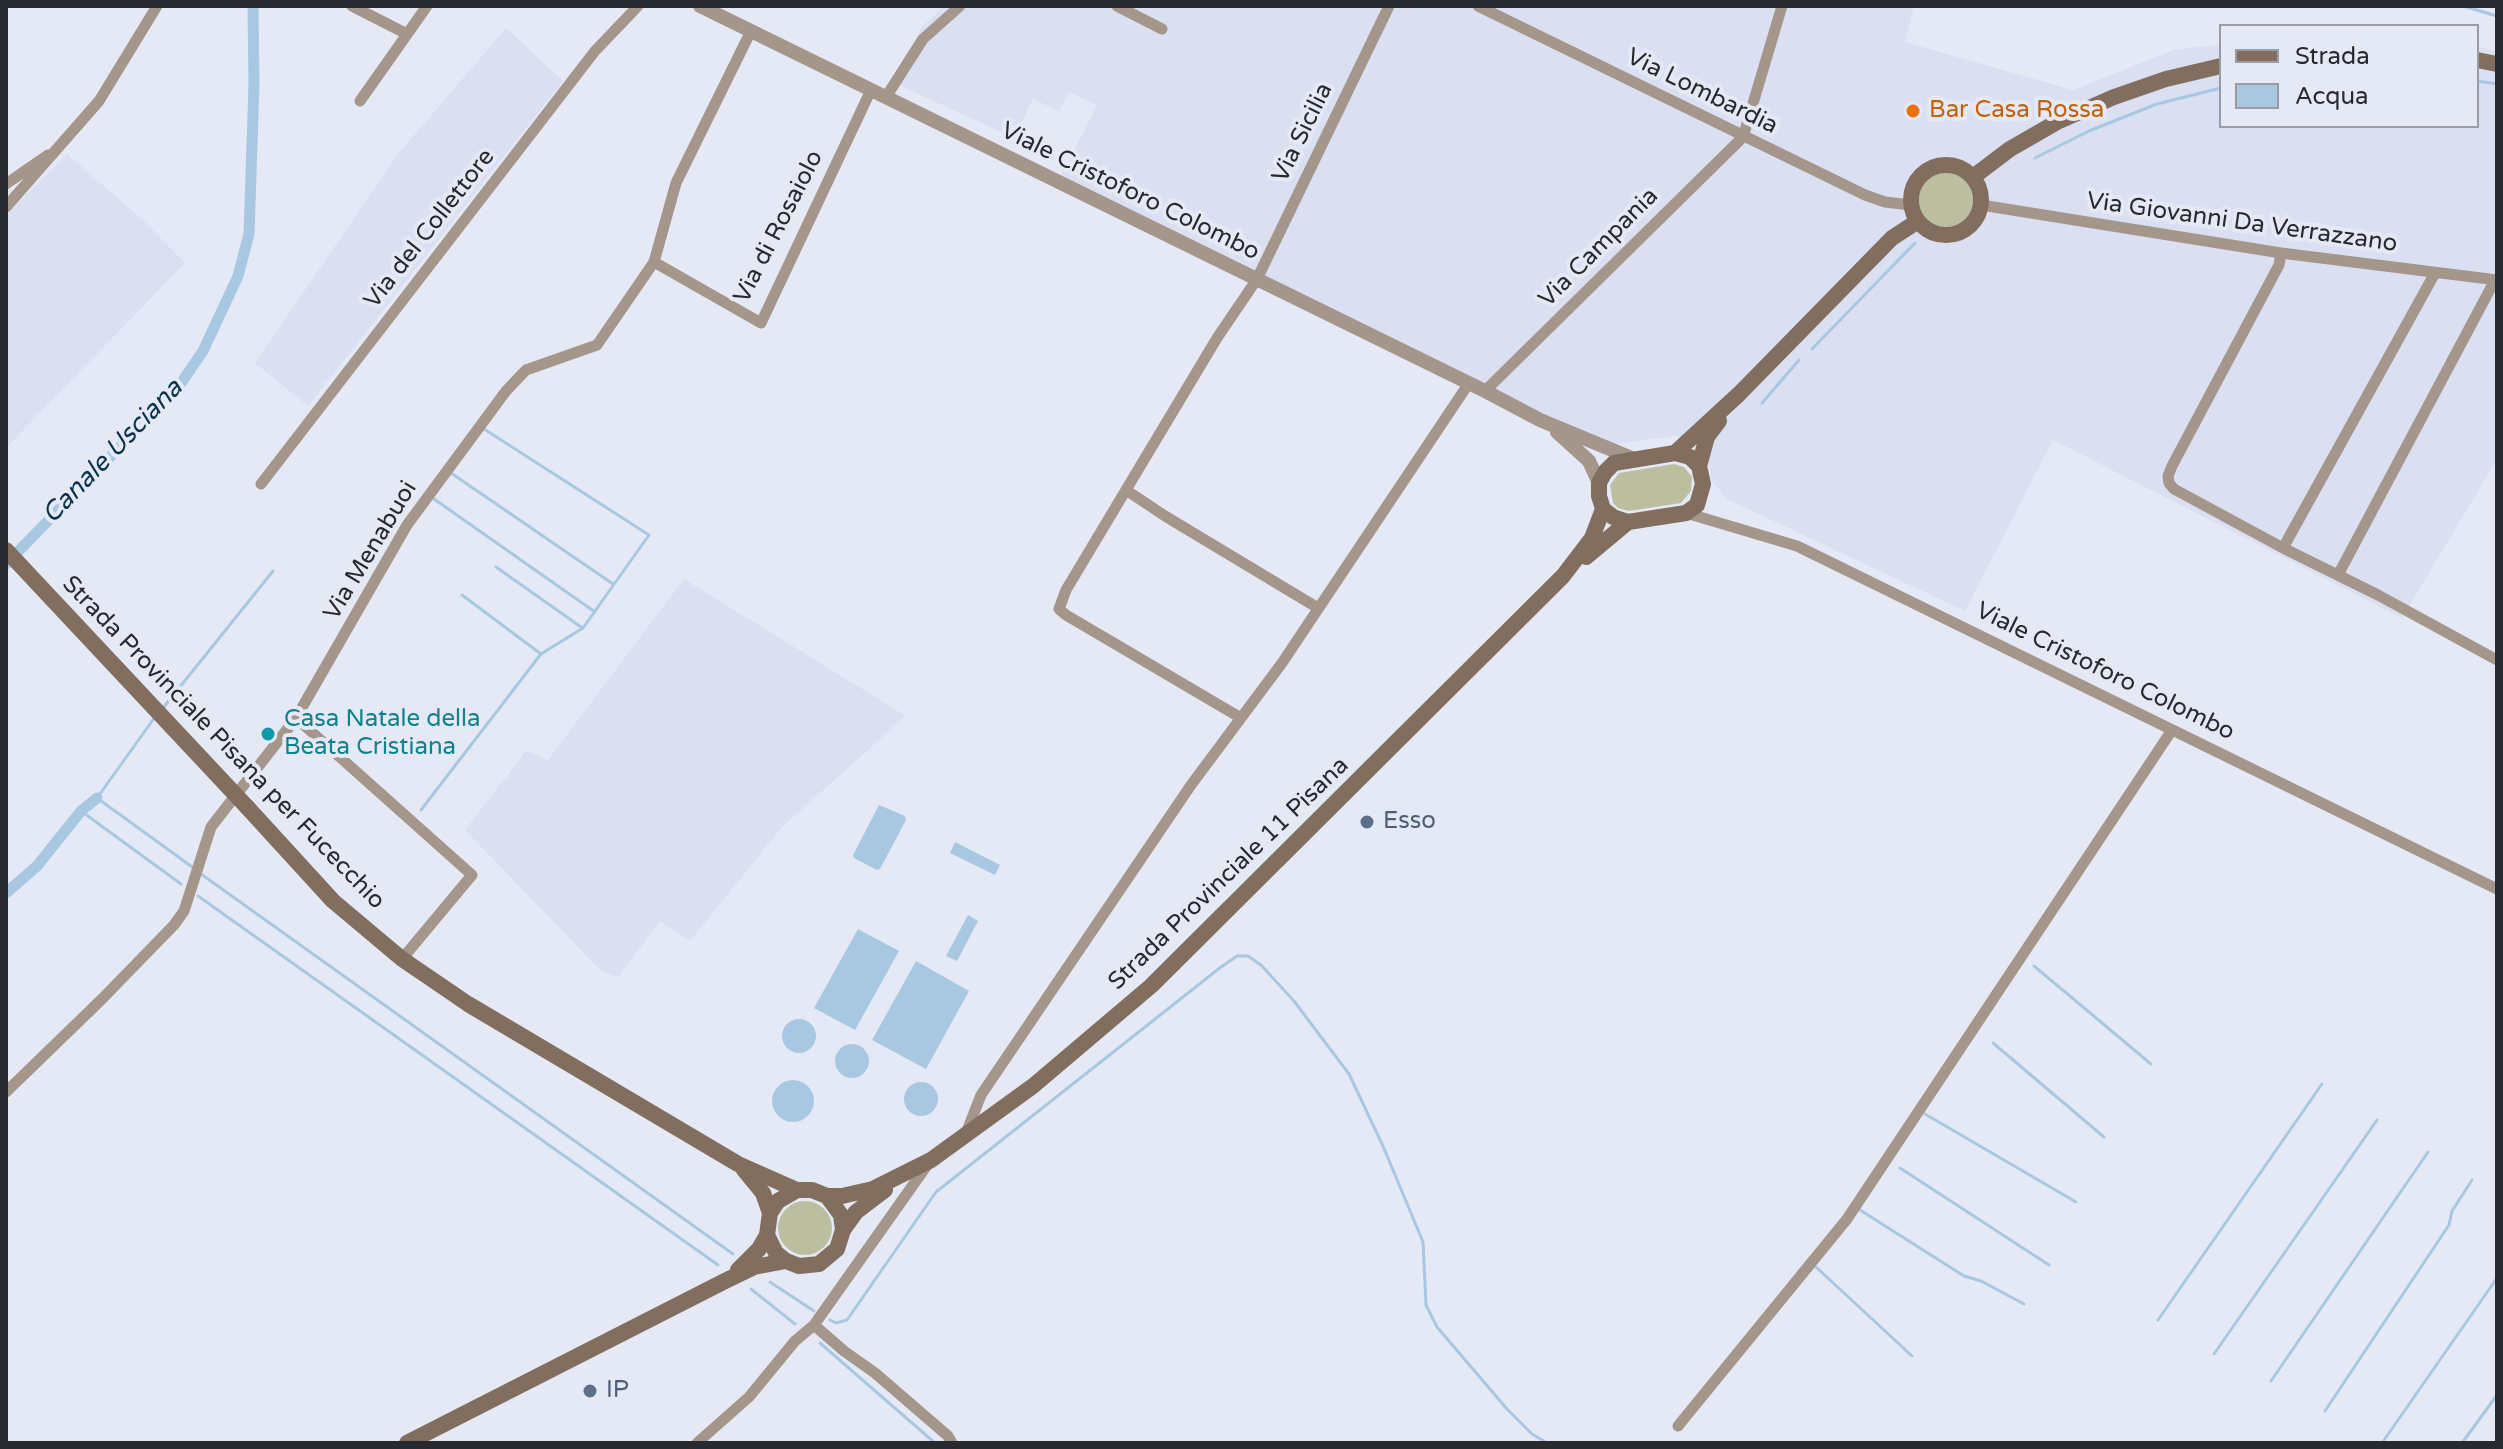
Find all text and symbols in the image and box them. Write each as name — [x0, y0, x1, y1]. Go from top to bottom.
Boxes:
legend — [2219, 24, 2479, 128]
text: Strada — [2295, 42, 2370, 71]
street label: Via Lombardia — [1622, 43, 1782, 141]
street label: Via Sicilia — [1267, 79, 1339, 187]
text: Acqua — [2295, 82, 2369, 111]
place label: Bar Casa Rossa — [1929, 97, 2104, 125]
marker: Bar Casa Rossa — [1904, 102, 1922, 120]
street label: Viale Cristoforo Colombo — [996, 117, 1264, 267]
street label: Via del Collettore — [359, 143, 501, 315]
street label: Via di Rosaiolo — [728, 146, 830, 308]
street label: Via Campania — [1533, 182, 1665, 314]
street label: Via Giovanni Da Verrazzano — [2085, 187, 2399, 259]
water label: Canale Usciana — [36, 373, 190, 531]
street label: Via Menabuoi — [318, 476, 424, 626]
street label: Strada Provinciale Pisana per Fucecchio — [56, 570, 390, 916]
street label: Viale Cristoforo Colombo — [1971, 597, 2239, 747]
place label: Casa Natale della Beata Cristiana — [284, 706, 481, 762]
marker: Casa Natale della Beata Cristiana — [259, 725, 277, 743]
street label: Strada Provinciale 11 Pisana — [1103, 751, 1355, 997]
place label: Esso — [1383, 808, 1436, 836]
marker: Esso — [1358, 813, 1376, 831]
place label: IP — [606, 1377, 629, 1405]
marker: IP — [581, 1382, 599, 1400]

